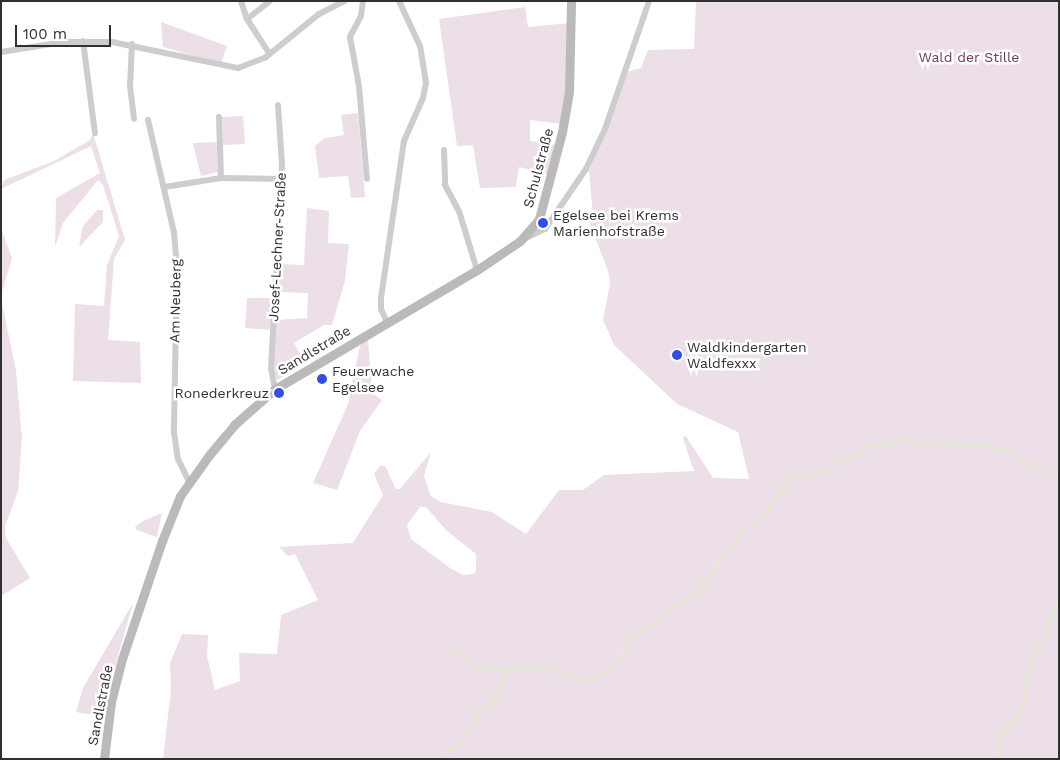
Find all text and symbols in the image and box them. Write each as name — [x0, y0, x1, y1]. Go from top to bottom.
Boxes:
scale bar — [18, 15, 114, 47]
text: 100 m — [23, 25, 67, 43]
park label: Wald der Stille — [918, 49, 1020, 65]
street label: Schulstraße — [519, 126, 557, 210]
street label: Josef-Lechner-Straße — [265, 172, 289, 322]
place label: Egelsee bei Krems Marienhofstraße — [553, 207, 679, 240]
marker: Egelsee bei Krems Marienhofstraße — [537, 217, 549, 229]
street label: Am Neuberg — [166, 259, 184, 343]
street label: Sandlstraße — [275, 322, 353, 378]
place label: Waldkindergarten Waldfexxx — [687, 339, 807, 372]
marker: Waldkindergarten Waldfexxx — [671, 349, 683, 361]
place label: Feuerwache Egelsee — [332, 363, 414, 396]
marker: Feuerwache Egelsee — [316, 373, 328, 385]
place label: Ronederkreuz — [175, 385, 269, 401]
marker: Ronederkreuz — [273, 387, 285, 399]
street label: Sandlstraße — [84, 663, 116, 747]

